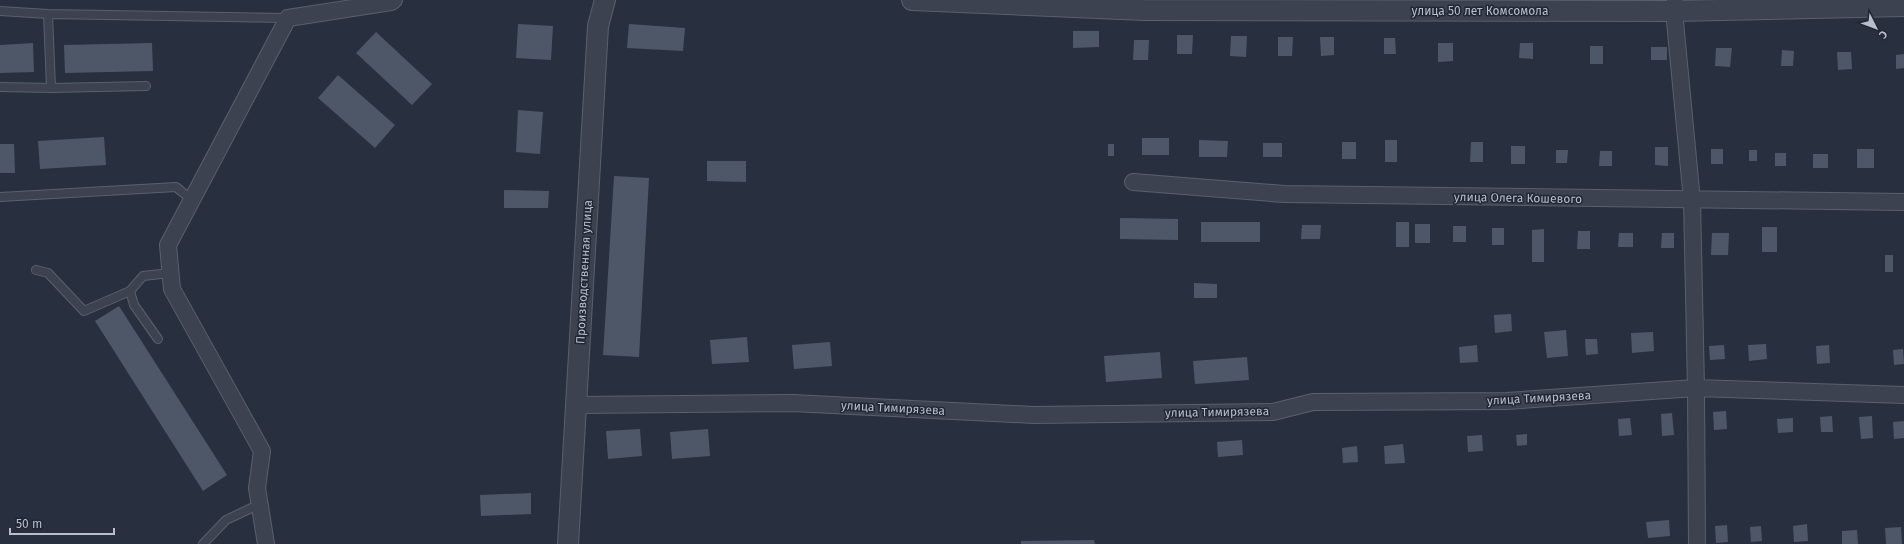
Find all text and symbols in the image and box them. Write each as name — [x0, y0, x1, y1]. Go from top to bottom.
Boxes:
street label: улица 50 лет Комсомола — [1411, 4, 1549, 18]
north arrow — [1856, 8, 1896, 48]
text: С — [1876, 28, 1890, 42]
street label: улица Олега Кошевого — [1454, 190, 1582, 206]
street label: Производственная улица — [573, 200, 595, 344]
street label: улица Тимирязева — [1487, 388, 1591, 408]
street label: улица Тимирязева — [841, 398, 945, 418]
street label: улица Тимирязева — [1165, 404, 1269, 420]
scale bar — [10, 510, 114, 536]
text: 50 m — [16, 517, 42, 531]

